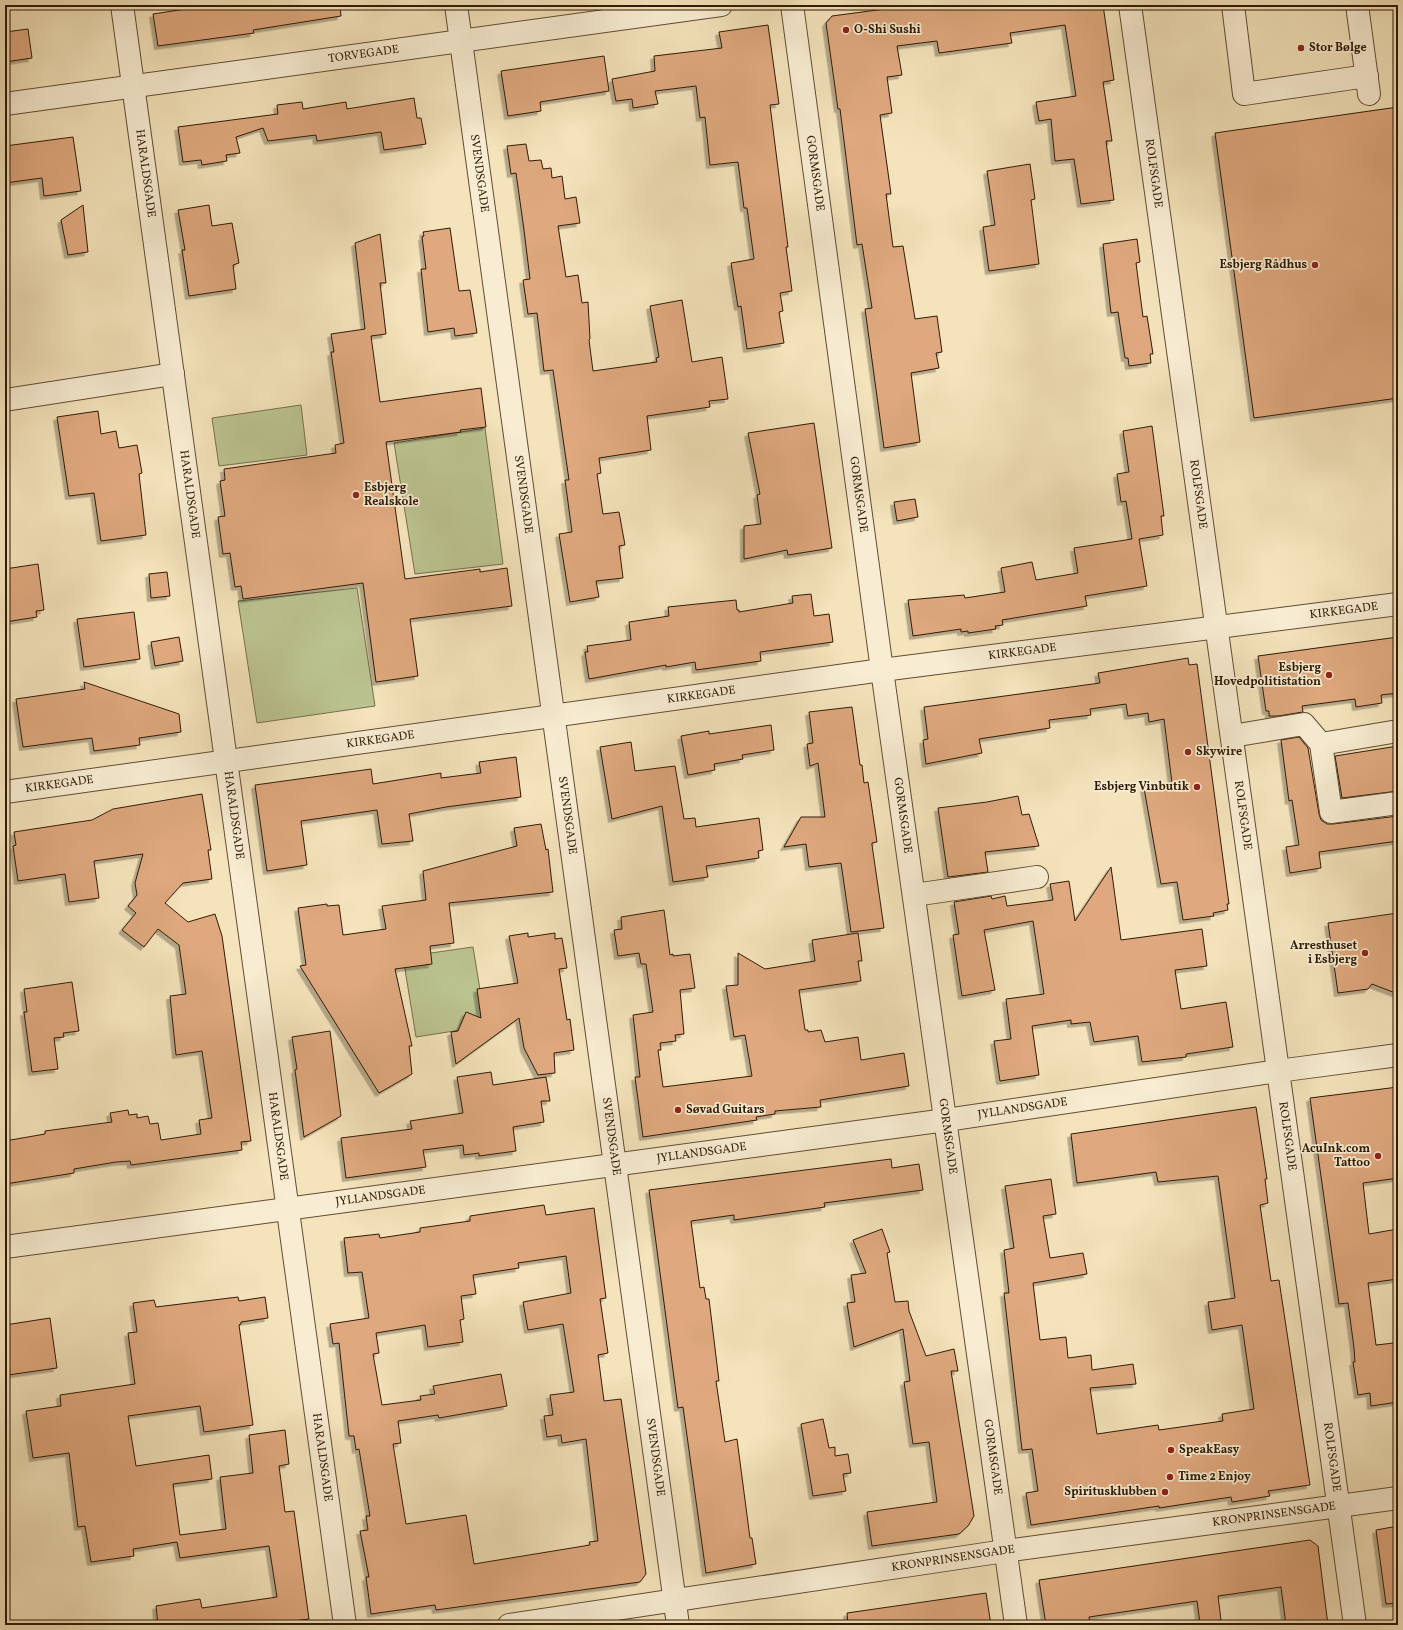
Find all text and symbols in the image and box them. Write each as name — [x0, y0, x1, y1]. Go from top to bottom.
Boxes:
place label: O-Shi Sushi — [854, 22, 921, 38]
marker: O-Shi Sushi — [841, 25, 851, 35]
place label: Stor Bølge — [1309, 40, 1367, 56]
street label: TORVEGADE — [327, 42, 400, 67]
marker: Stor Bølge — [1296, 43, 1306, 53]
street label: HARALDSGADE — [131, 128, 159, 219]
street label: SVENDSGADE — [466, 133, 492, 214]
street label: GORMSGADE — [802, 135, 828, 212]
street label: ROLFSGADE — [1141, 138, 1166, 209]
place label: Esbjerg Rådhus — [1219, 257, 1307, 273]
marker: Esbjerg Rådhus — [1310, 260, 1320, 270]
street label: HARALDSGADE — [175, 449, 203, 540]
street label: SVENDSGADE — [510, 454, 536, 535]
street label: GORMSGADE — [845, 456, 871, 533]
street label: ROLFSGADE — [1185, 459, 1211, 530]
place label: Esbjerg Realskole — [364, 480, 419, 510]
marker: Esbjerg Realskole — [351, 490, 361, 500]
street label: KIRKEGADE — [1309, 599, 1379, 623]
street label: KIRKEGADE — [987, 640, 1058, 664]
place label: Esbjerg Hovedpolitistation — [1214, 660, 1321, 690]
marker: Esbjerg Hovedpolitistation — [1324, 670, 1334, 680]
street label: KIRKEGADE — [666, 682, 736, 708]
street label: KIRKEGADE — [345, 727, 416, 752]
place label: Skywire — [1196, 744, 1242, 760]
marker: Skywire — [1183, 747, 1193, 757]
street label: HARALDSGADE — [220, 770, 248, 861]
street label: KIRKEGADE — [24, 772, 95, 797]
street label: SVENDSGADE — [554, 775, 580, 856]
street label: GORMSGADE — [889, 777, 916, 854]
place label: Esbjerg Vinbutik — [1094, 779, 1190, 795]
street label: ROLFSGADE — [1230, 779, 1255, 851]
marker: Esbjerg Vinbutik — [1192, 782, 1202, 792]
place label: Arresthuset i Esbjerg — [1290, 938, 1357, 968]
marker: Arresthuset i Esbjerg — [1360, 948, 1370, 958]
street label: HARALDSGADE — [264, 1091, 292, 1182]
street label: JYLLANDSGADE — [977, 1094, 1069, 1123]
street label: SVENDSGADE — [598, 1096, 624, 1177]
street label: GORMSGADE — [934, 1097, 961, 1175]
street label: ROLFSGADE — [1274, 1100, 1300, 1172]
place label: Søvad Guitars — [686, 1102, 765, 1118]
marker: Søvad Guitars — [673, 1105, 683, 1115]
street label: JYLLANDSGADE — [656, 1139, 748, 1167]
place label: AcuInk.com Tattoo — [1302, 1141, 1370, 1171]
marker: AcuInk.com Tattoo — [1373, 1151, 1383, 1161]
street label: JYLLANDSGADE — [335, 1182, 427, 1210]
street label: HARALDSGADE — [308, 1412, 336, 1503]
street label: SVENDSGADE — [642, 1417, 668, 1498]
street label: GORMSGADE — [979, 1418, 1006, 1496]
street label: ROLFSGADE — [1319, 1421, 1344, 1493]
place label: SpeakEasy — [1179, 1442, 1240, 1458]
marker: SpeakEasy — [1166, 1445, 1176, 1455]
place label: Time 2 Enjoy — [1178, 1469, 1251, 1485]
marker: Time 2 Enjoy — [1165, 1472, 1175, 1482]
place label: Spiritusklubben — [1064, 1484, 1157, 1500]
marker: Spiritusklubben — [1160, 1487, 1170, 1497]
street label: KRONPRINSENSGADE — [1211, 1498, 1337, 1531]
street label: KRONPRINSENSGADE — [890, 1542, 1016, 1576]

